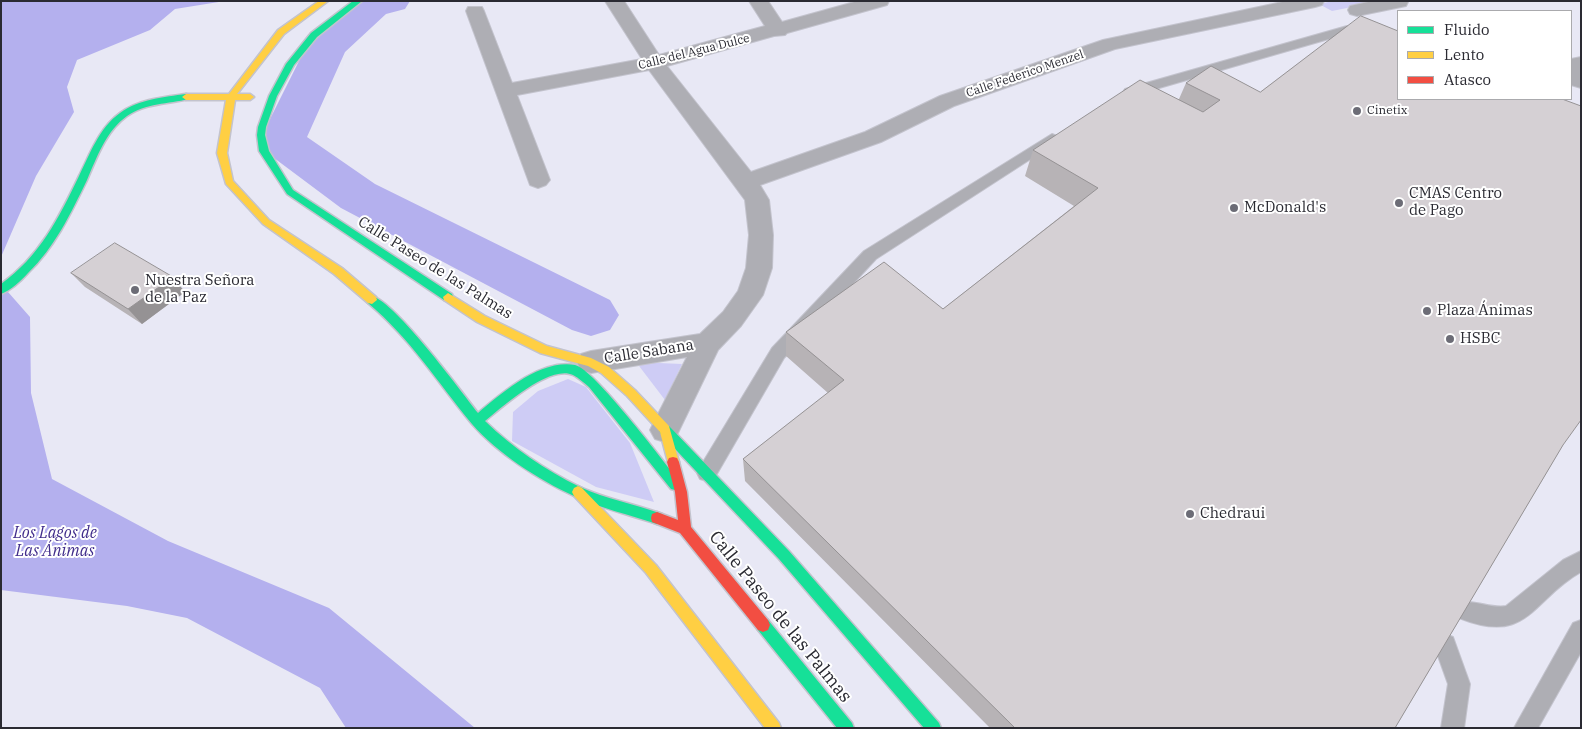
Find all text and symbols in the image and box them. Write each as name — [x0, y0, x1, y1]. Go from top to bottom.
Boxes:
legend — [1397, 10, 1572, 100]
text: Fluido — [1444, 20, 1489, 39]
street label: Calle del Agua Dulce — [637, 31, 751, 73]
text: Lento — [1444, 45, 1484, 64]
street label: Calle Federico Menzel — [964, 47, 1086, 101]
text: Atasco — [1444, 70, 1491, 89]
place label: Cinetix — [1367, 104, 1407, 118]
marker: Cinetix — [1351, 105, 1363, 117]
place label: CMAS Centro de Pago — [1409, 185, 1502, 220]
marker: CMAS Centro de Pago — [1393, 197, 1405, 209]
place label: McDonald's — [1244, 199, 1326, 217]
marker: McDonald's — [1228, 202, 1240, 214]
street label: Calle Paseo de las Palmas — [354, 213, 516, 323]
place label: Nuestra Señora de la Paz — [145, 272, 255, 307]
marker: Nuestra Señora de la Paz — [129, 284, 141, 296]
place label: Plaza Ánimas — [1437, 302, 1533, 320]
marker: Plaza Ánimas — [1421, 305, 1433, 317]
place label: HSBC — [1460, 330, 1500, 348]
marker: HSBC — [1444, 333, 1456, 345]
street label: Calle Sabana — [603, 336, 695, 368]
place label: Chedraui — [1200, 505, 1265, 523]
marker: Chedraui — [1184, 508, 1196, 520]
water label: Los Lagos de Las Ánimas — [13, 523, 97, 561]
street label: Calle Paseo de las Palmas — [704, 527, 856, 707]

